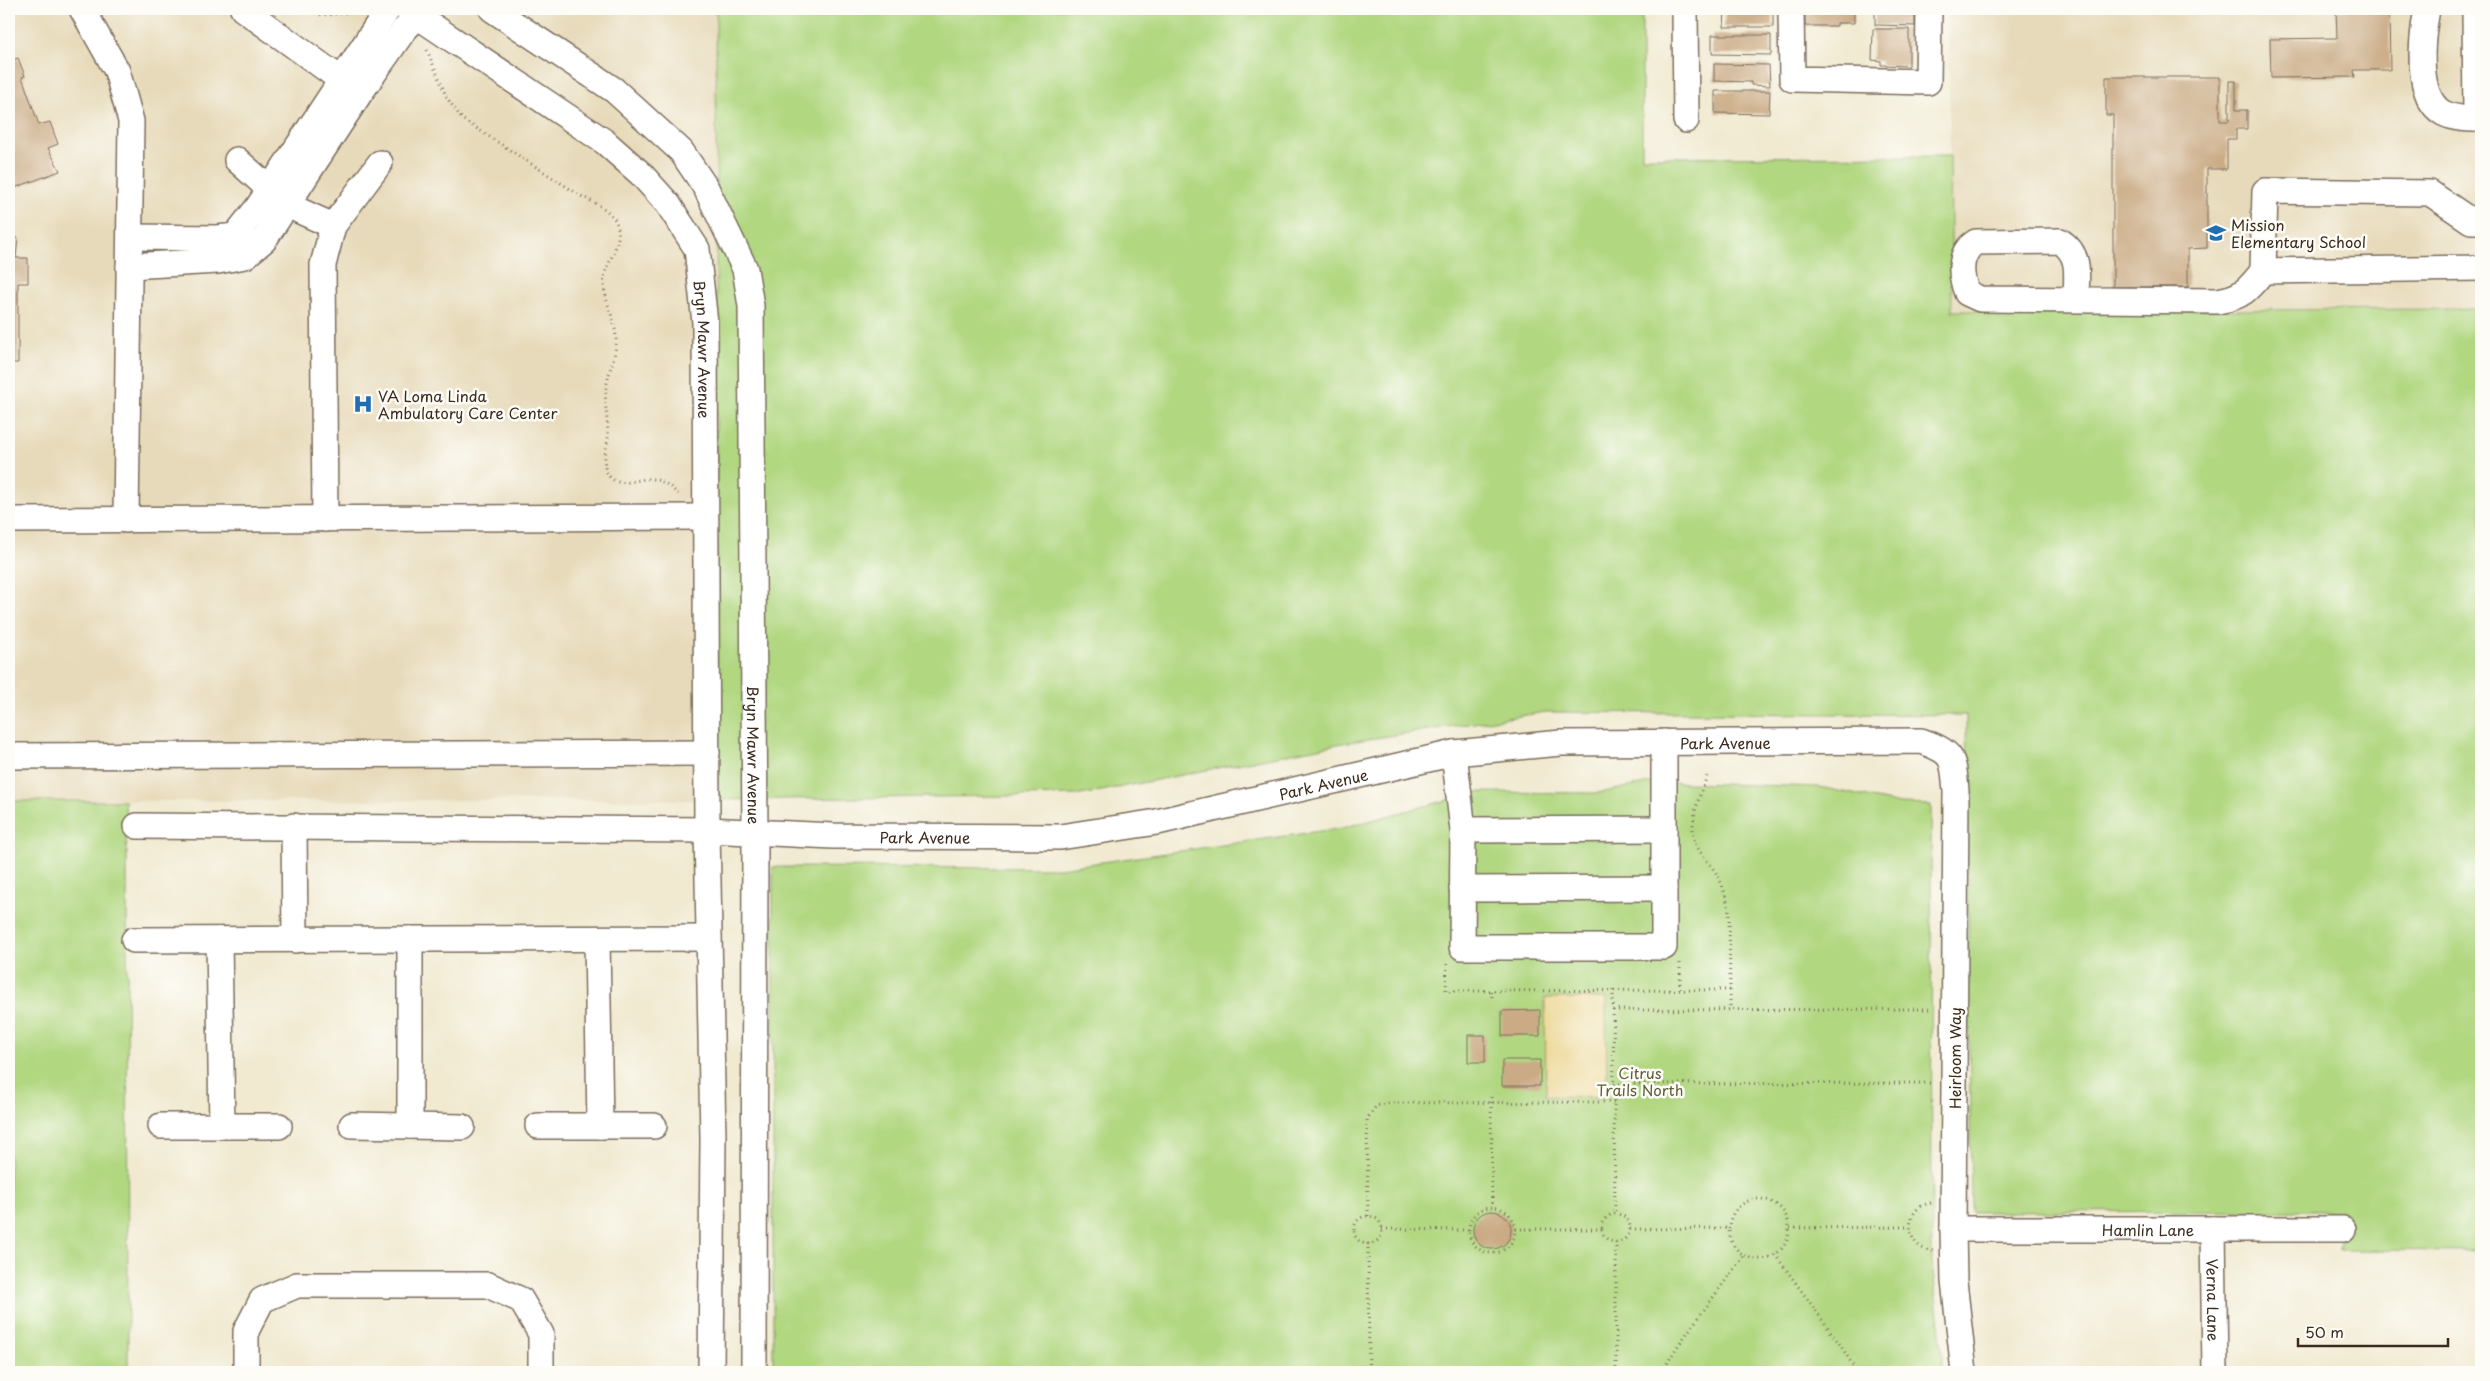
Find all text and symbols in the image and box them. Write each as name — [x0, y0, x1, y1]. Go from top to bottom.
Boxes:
place label: Mission Elementary School — [2231, 213, 2366, 253]
school or university icon: Mission Elementary School — [2205, 222, 2227, 244]
street label: Bryn Mawr Avenue — [689, 279, 717, 418]
place label: VA Loma Linda Ambulatory Care Center — [378, 384, 558, 424]
hospital icon: VA Loma Linda Ambulatory Care Center — [352, 393, 374, 415]
street label: Bryn Mawr Avenue — [742, 685, 766, 824]
street label: Park Avenue — [1680, 730, 1771, 754]
street label: Park Avenue — [1277, 762, 1370, 805]
street label: Park Avenue — [880, 825, 970, 848]
street label: Heirloom Way — [1943, 1007, 1966, 1109]
park label: Citrus Trails North — [1597, 1061, 1683, 1101]
street label: Hamlin Lane — [2102, 1218, 2194, 1241]
street label: Verna Lane — [2202, 1259, 2226, 1341]
scale bar — [2298, 1316, 2448, 1348]
text: 50 m — [2305, 1320, 2344, 1343]

